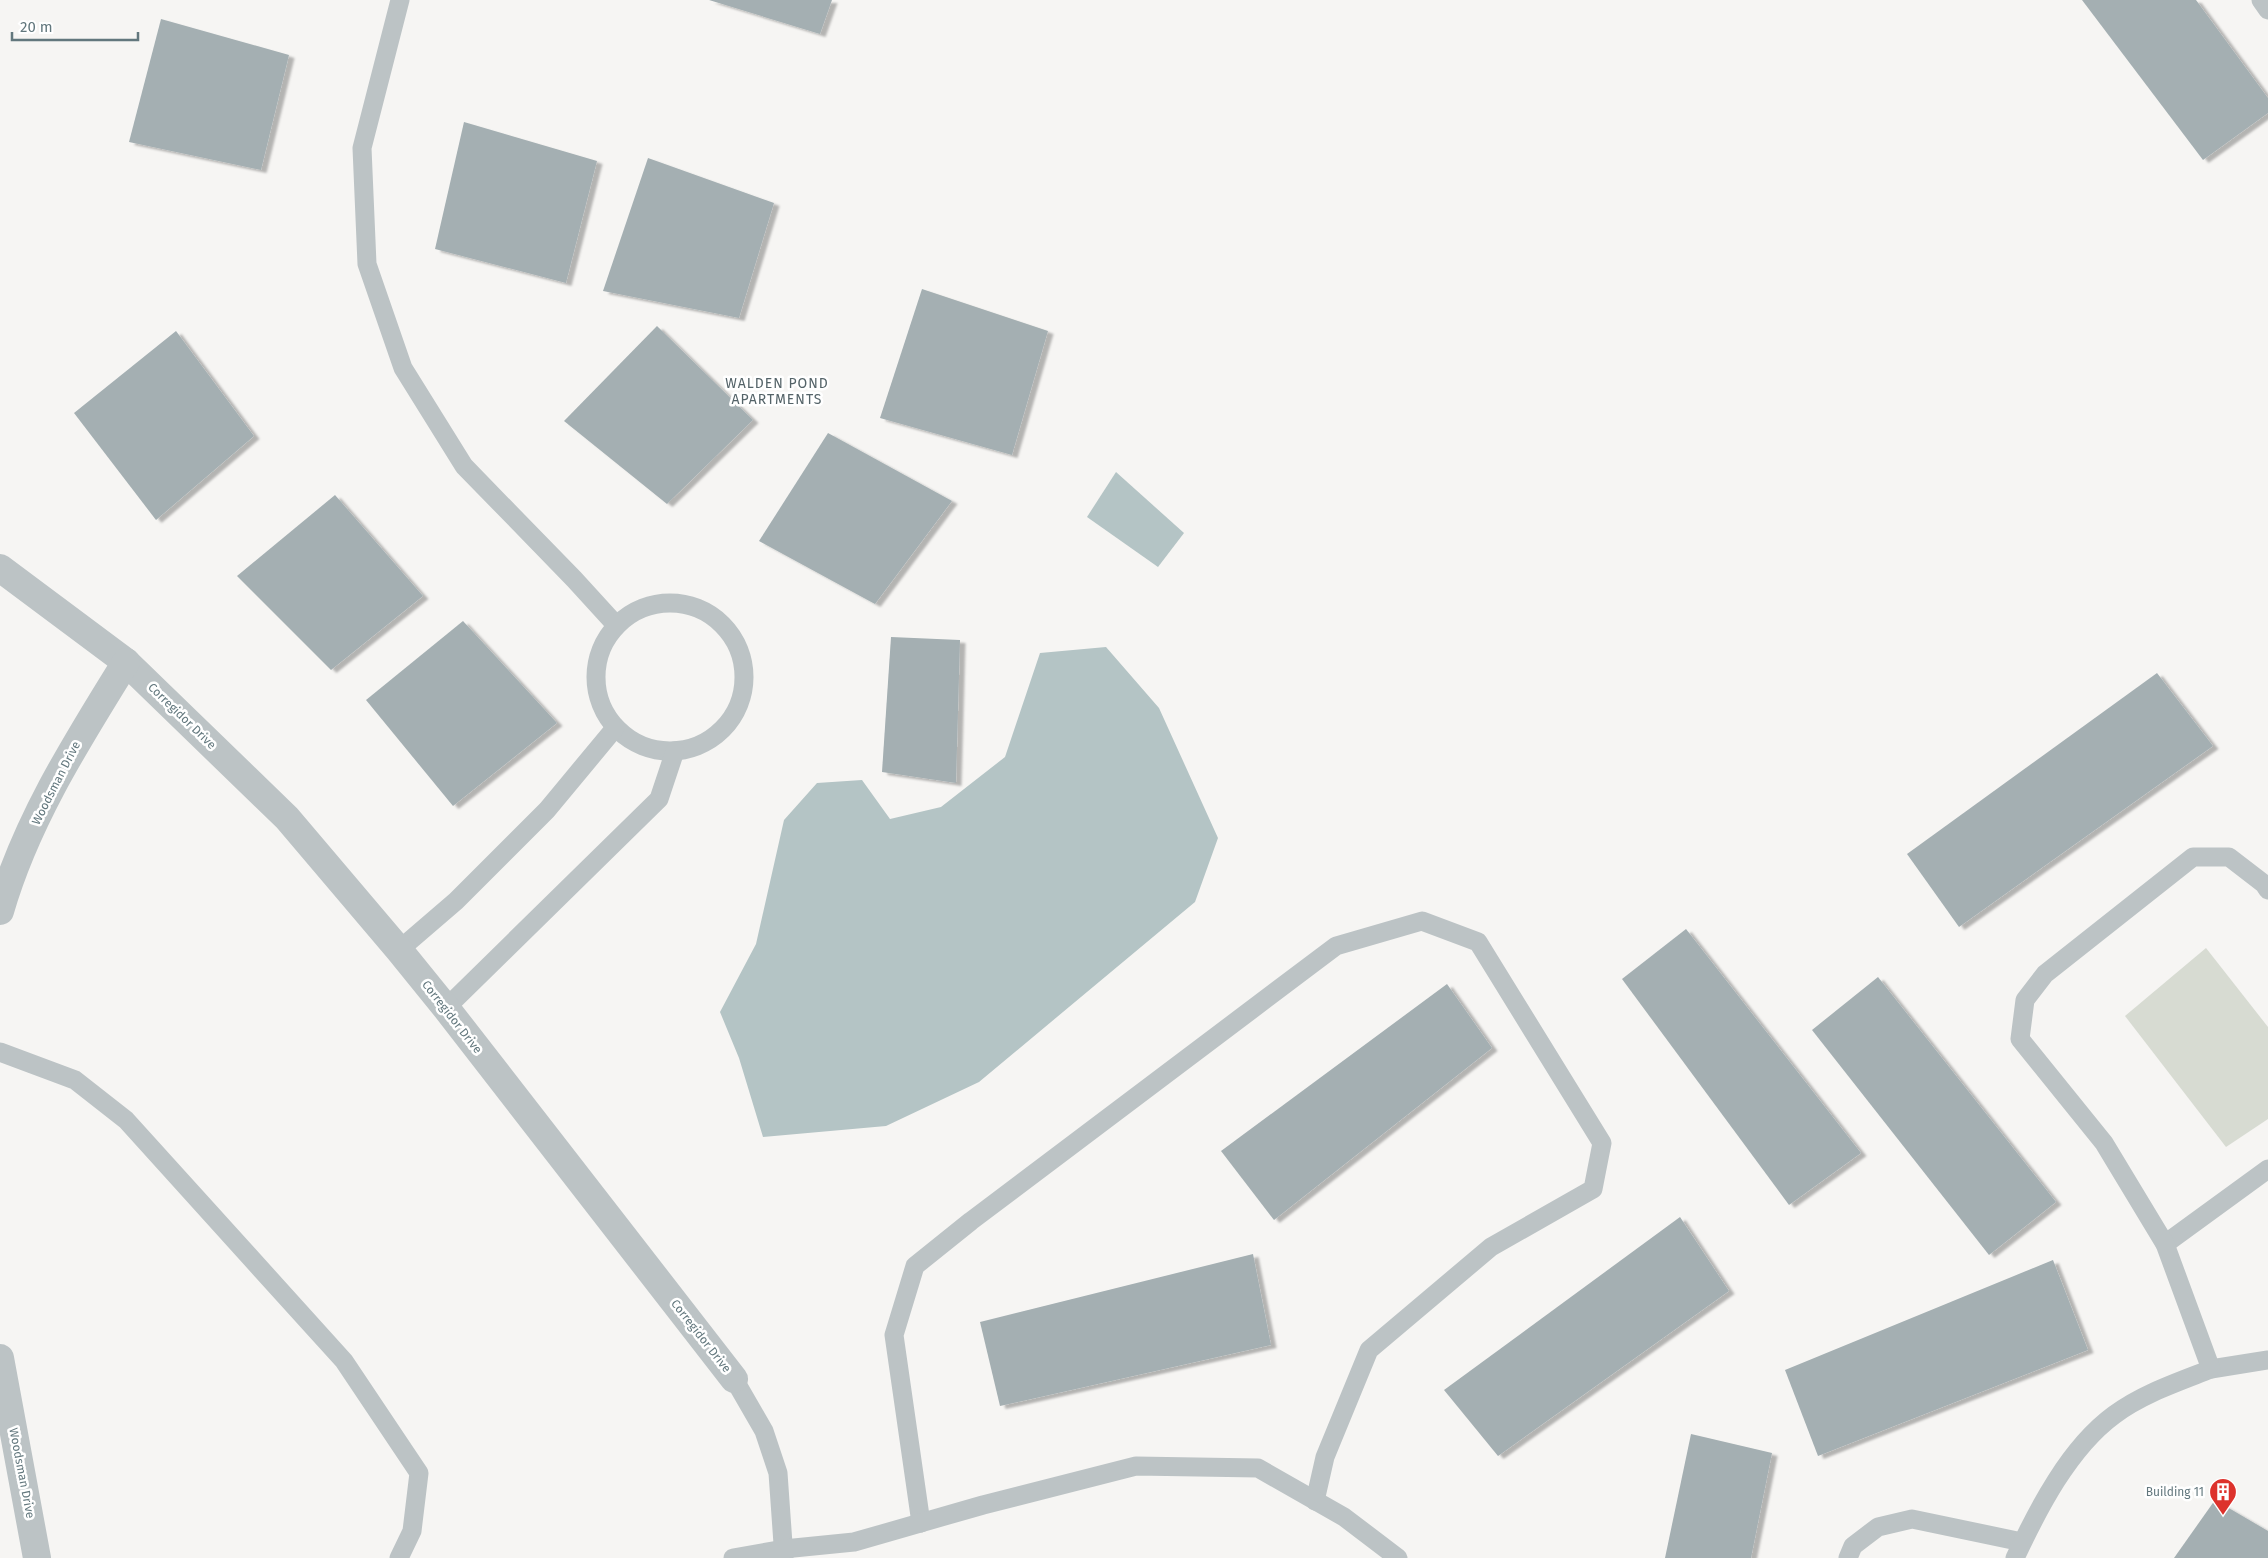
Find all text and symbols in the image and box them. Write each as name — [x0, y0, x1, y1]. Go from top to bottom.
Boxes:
scale bar — [12, 10, 139, 42]
text: 20 m — [20, 18, 53, 36]
district label: WALDEN POND APARTMENTS — [725, 375, 829, 408]
street label: Corregidor Drive — [145, 680, 219, 752]
street label: Woodsman Drive — [29, 739, 83, 827]
street label: Corregidor Drive — [419, 978, 485, 1056]
street label: Corregidor Drive — [668, 1297, 734, 1375]
street label: Woodsman Drive — [6, 1427, 38, 1519]
building icon: Building 11 — [2208, 1477, 2238, 1516]
place label: Building 11 — [2146, 1485, 2204, 1499]

